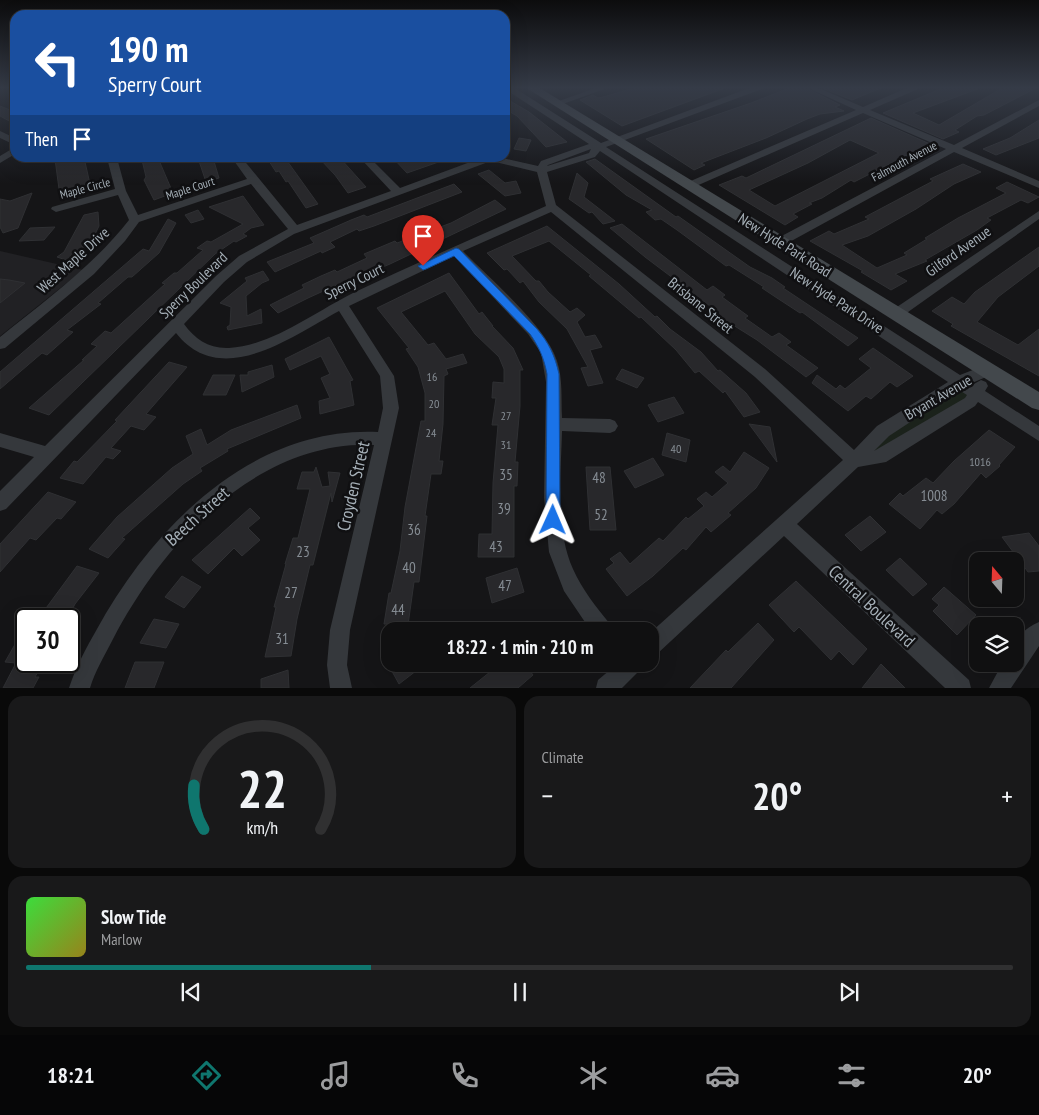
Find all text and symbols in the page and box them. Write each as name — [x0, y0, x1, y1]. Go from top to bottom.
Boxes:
text: 190 m — [108, 26, 189, 72]
icon: left — [25, 30, 90, 95]
text: Sperry Court — [108, 70, 202, 98]
icon: arrive — [68, 125, 96, 153]
text: Then — [25, 127, 58, 151]
street label: Falmouth Avenue — [869, 137, 939, 185]
street label: Maple Court — [164, 173, 217, 203]
street label: Maple Circle — [58, 174, 112, 202]
street label: New Hyde Park Road — [735, 209, 835, 281]
pin — [402, 215, 444, 266]
icon: arrive — [409, 222, 437, 250]
street label: Gilford Avenue — [922, 222, 994, 280]
street label: West Maple Drive — [33, 223, 113, 297]
street label: Sperry Boulevard — [155, 248, 231, 322]
street label: Sperry Court — [321, 258, 387, 304]
street label: New Hyde Park Drive — [787, 263, 887, 337]
street label: Brisbane Street — [664, 273, 738, 337]
house number: 16 — [427, 369, 437, 384]
street label: Bryant Avenue — [901, 370, 975, 424]
house number: 20 — [429, 396, 439, 411]
house number: 27 — [501, 408, 511, 423]
house number: 24 — [426, 425, 437, 440]
house number: 31 — [501, 437, 511, 452]
street label: Croyden Street — [332, 439, 375, 533]
house number: 40 — [671, 441, 681, 456]
house number: 1016 — [969, 454, 991, 469]
house number: 35 — [499, 465, 513, 484]
house number: 48 — [592, 468, 606, 487]
street label: Beech Street — [160, 481, 234, 551]
house number: 1008 — [920, 486, 948, 505]
position arrow — [526, 493, 578, 545]
house number: 39 — [497, 499, 511, 518]
house number: 52 — [594, 505, 608, 524]
house number: 36 — [407, 520, 421, 539]
house number: 43 — [489, 537, 503, 556]
house number: 23 — [296, 542, 310, 561]
north arrow — [969, 552, 1024, 608]
map controls — [969, 552, 1024, 672]
house number: 40 — [402, 558, 416, 577]
street label: Central Boulevard — [824, 560, 920, 652]
house number: 47 — [498, 576, 512, 595]
house number: 27 — [284, 583, 298, 602]
house number: 44 — [391, 600, 405, 619]
speed limit sign: 30 — [15, 608, 80, 673]
button: layers — [969, 617, 1024, 672]
house number: 31 — [275, 629, 289, 648]
text: 18:22 · 1 min · 210 m — [447, 635, 593, 659]
text: Climate — [542, 747, 584, 767]
text: 22 — [237, 755, 287, 822]
text: 20° — [752, 771, 802, 820]
text: − — [542, 777, 553, 814]
text: + — [1001, 777, 1013, 814]
text: km/h — [246, 816, 278, 839]
text: Slow Tide — [101, 905, 166, 929]
text: Marlow — [101, 929, 142, 949]
icon: previous — [177, 978, 205, 1006]
icon: pause — [506, 978, 534, 1006]
icon: next — [835, 978, 863, 1006]
icon: directions — [189, 1058, 224, 1093]
icon: music — [318, 1058, 353, 1093]
icon: phone — [447, 1058, 482, 1093]
icon: climate — [576, 1058, 611, 1093]
icon: car — [705, 1058, 740, 1093]
icon: filters — [834, 1058, 869, 1093]
text: 18:21 — [47, 1061, 95, 1089]
text: 20° — [963, 1061, 992, 1089]

